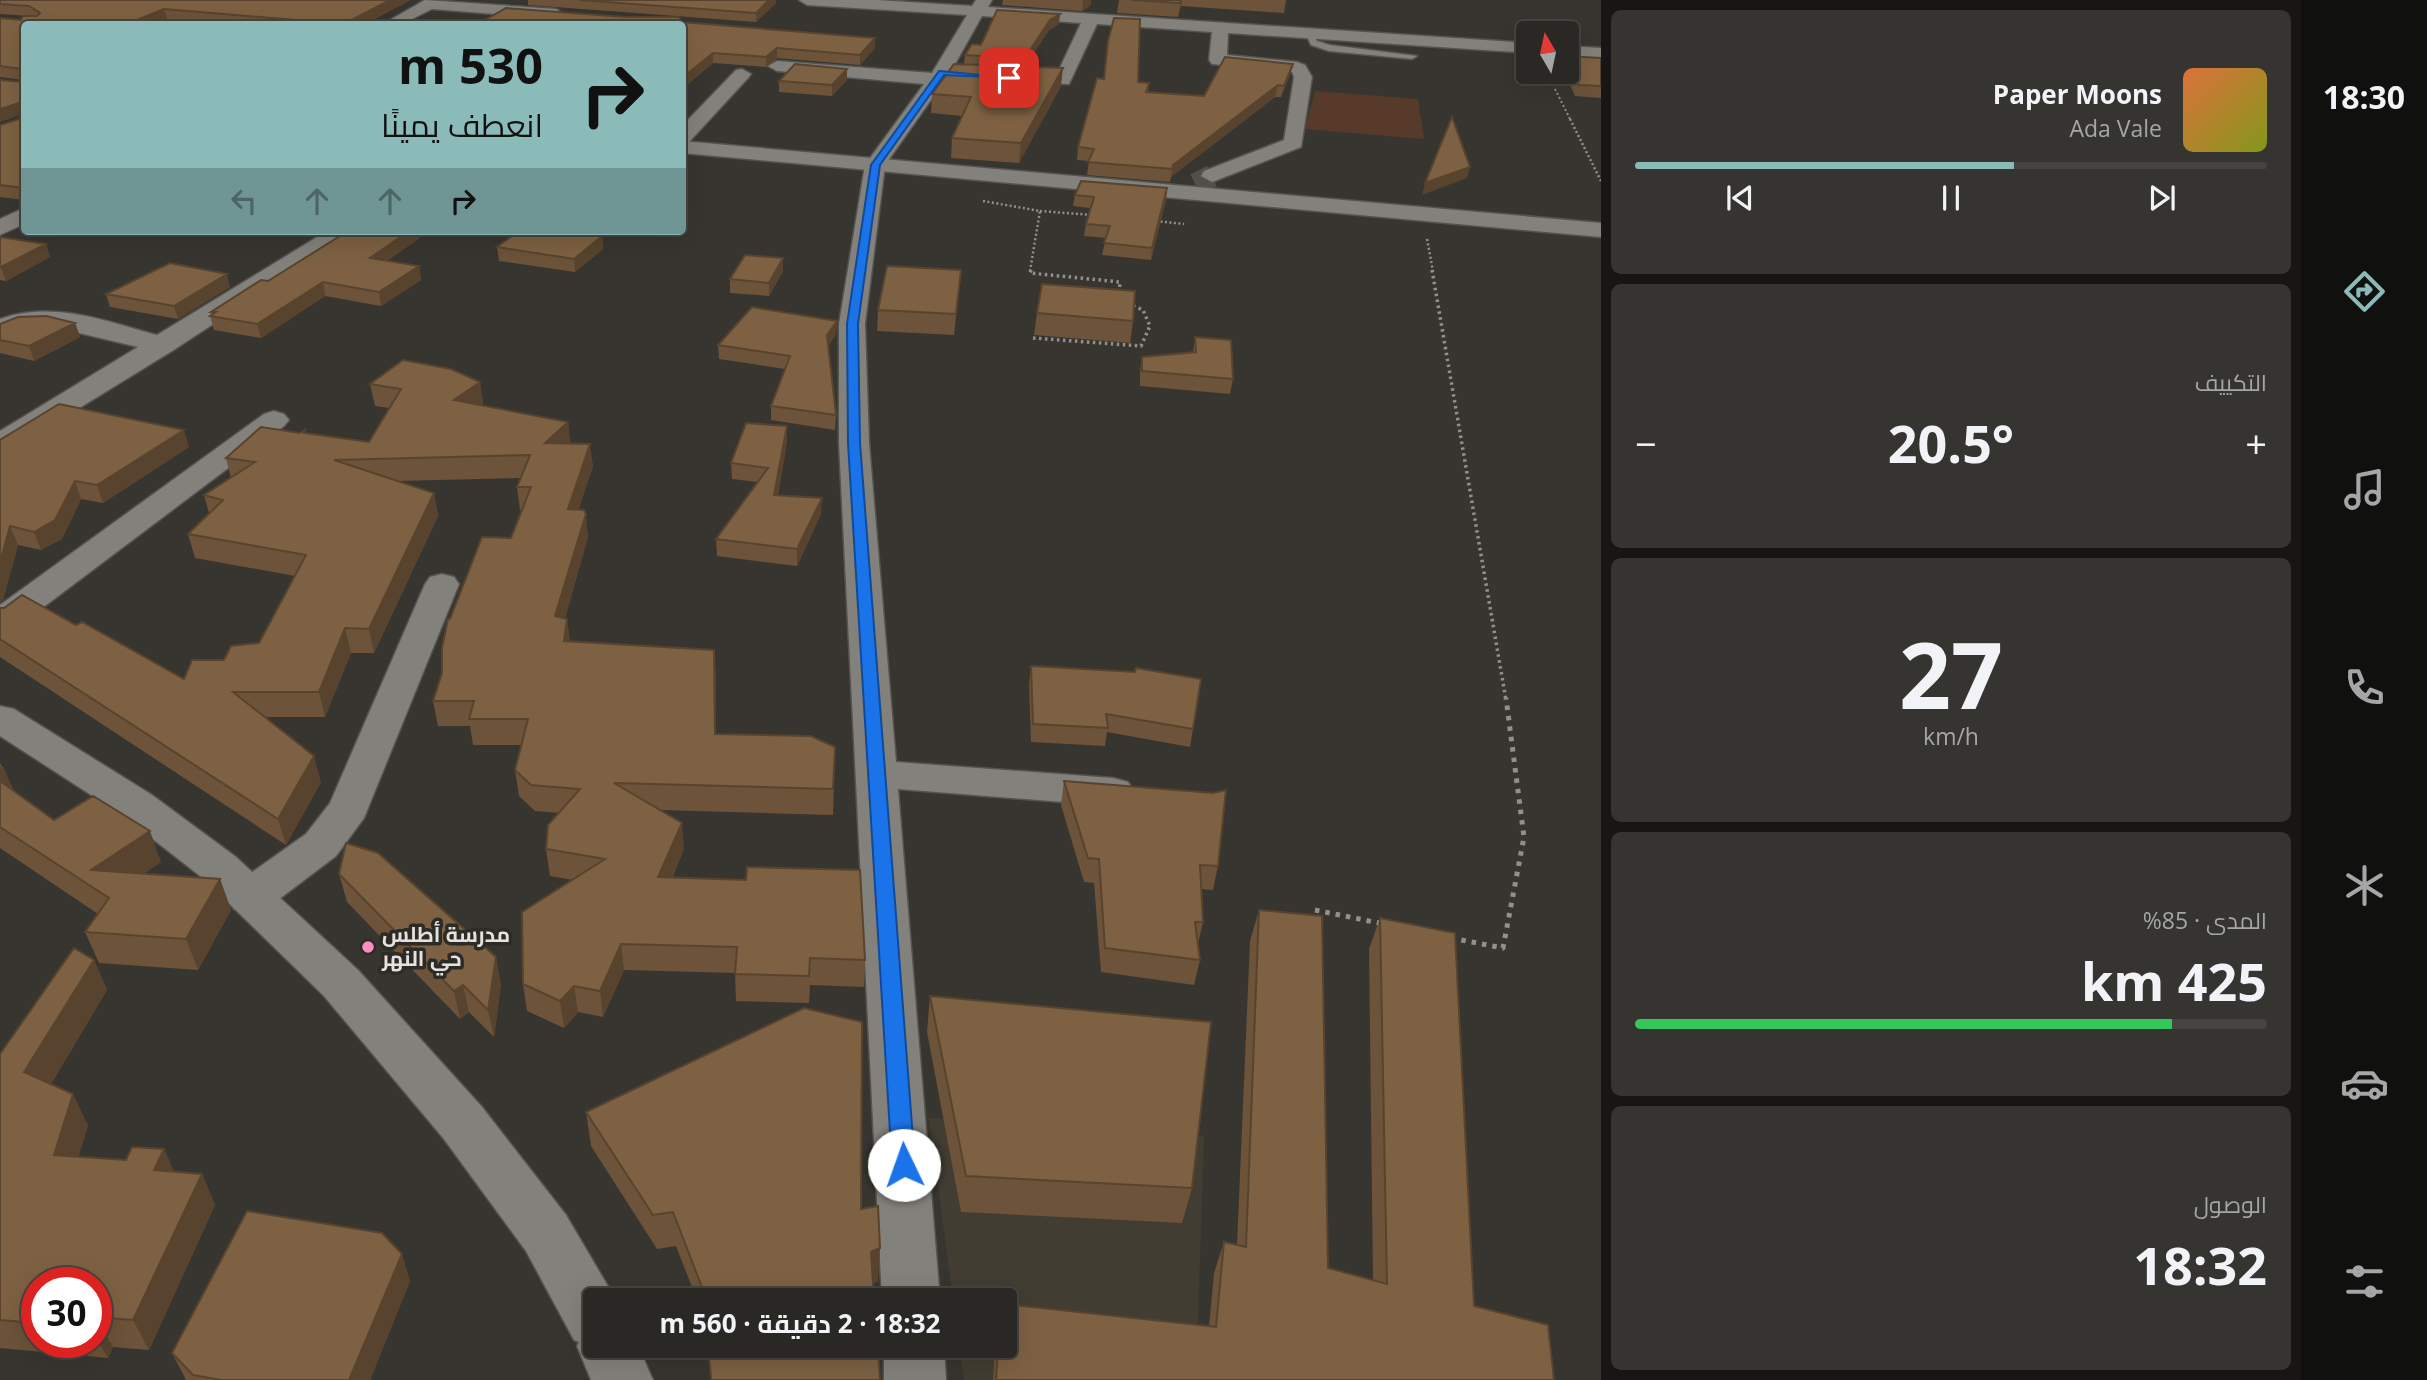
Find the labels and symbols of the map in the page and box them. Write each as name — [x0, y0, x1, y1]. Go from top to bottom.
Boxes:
north arrow — [1516, 21, 1578, 84]
pin — [979, 48, 1039, 108]
place label: مدرسة أطلس حي النهر — [381, 920, 510, 976]
marker: مدرسة أطلس حي النهر — [360, 939, 376, 955]
position arrow — [867, 1128, 941, 1202]
speed limit sign: 30 — [21, 1267, 112, 1358]

